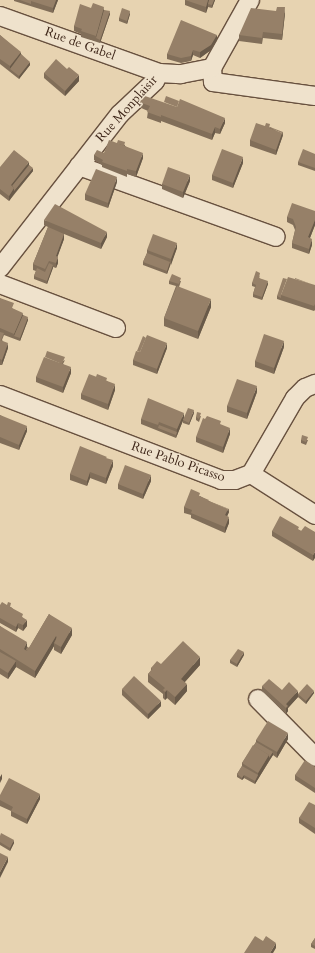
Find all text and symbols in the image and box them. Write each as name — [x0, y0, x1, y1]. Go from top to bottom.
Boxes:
street label: Rue de Gabel — [43, 24, 117, 64]
street label: Rue Monplaisir — [93, 72, 161, 146]
street label: Rue Pablo Picasso — [129, 439, 227, 485]

